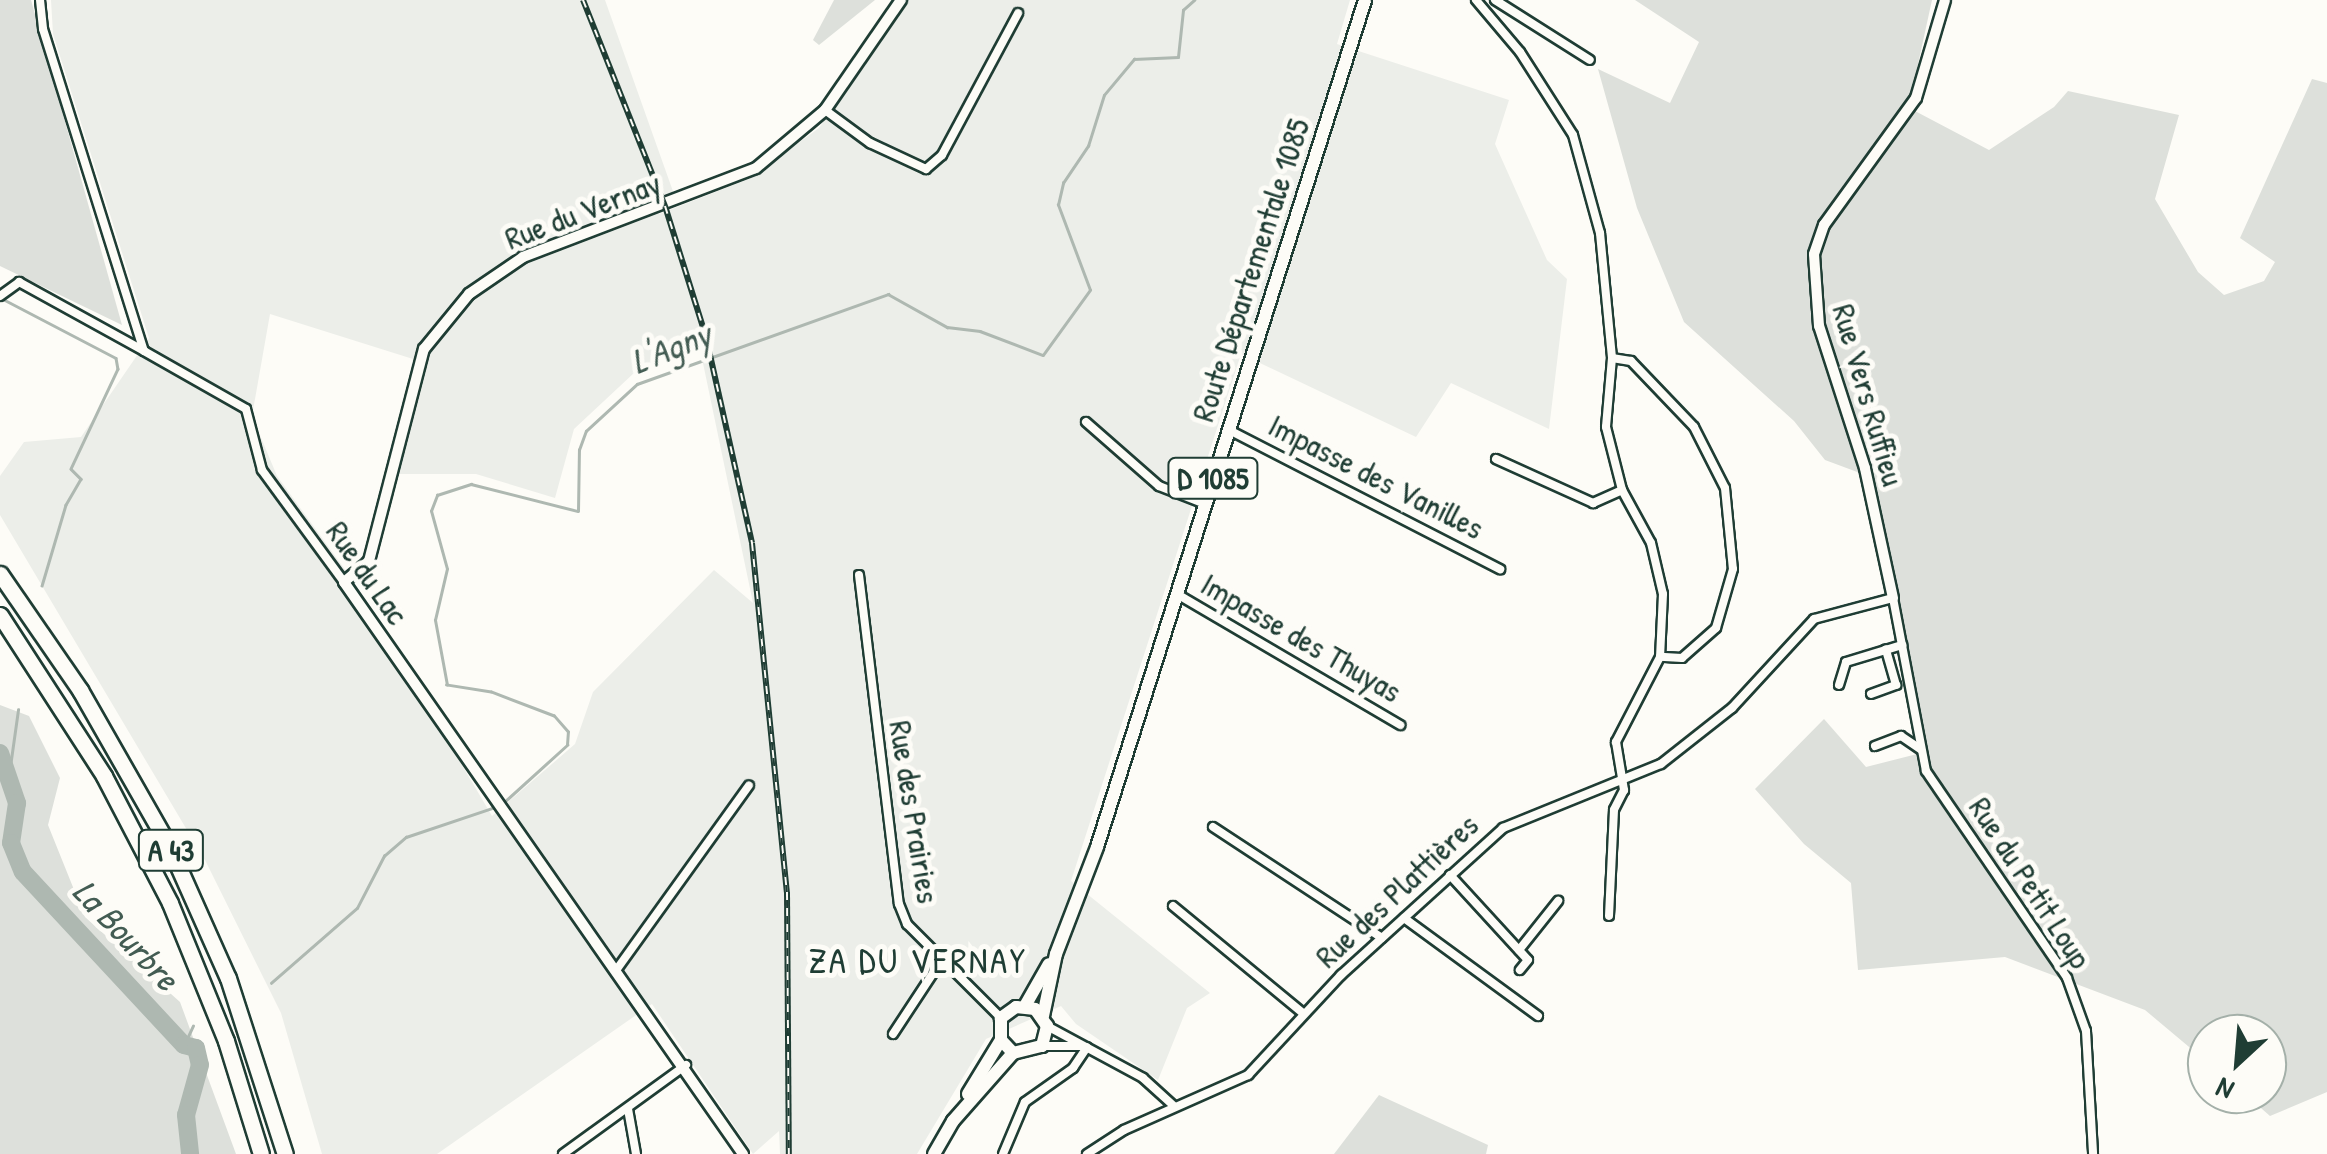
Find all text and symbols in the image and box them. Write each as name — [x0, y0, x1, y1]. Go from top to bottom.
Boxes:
street label: Route Départementale 1085 — [1184, 114, 1318, 426]
street label: Rue du Vernay — [500, 164, 666, 258]
street label: Rue Vers Ruffieu — [1824, 300, 1912, 490]
water label: L'Agny — [625, 313, 717, 383]
street label: Impasse des Vanilles — [1262, 406, 1490, 548]
road number: D 1085 — [1166, 453, 1260, 503]
street label: Rue du Lac — [318, 514, 416, 632]
street label: Impasse des Thuyas — [1194, 565, 1408, 711]
street label: Rue des Prairies — [881, 718, 947, 906]
street label: Rue du Petit Loup — [1961, 790, 2099, 976]
street label: Rue des Plattières — [1308, 806, 1486, 976]
road number: A 43 — [136, 825, 206, 875]
water label: La Bourbre — [64, 871, 188, 999]
district label: ZA DU VERNAY — [809, 940, 1027, 982]
north arrow — [2187, 1014, 2287, 1114]
text: N — [2210, 1069, 2240, 1110]

